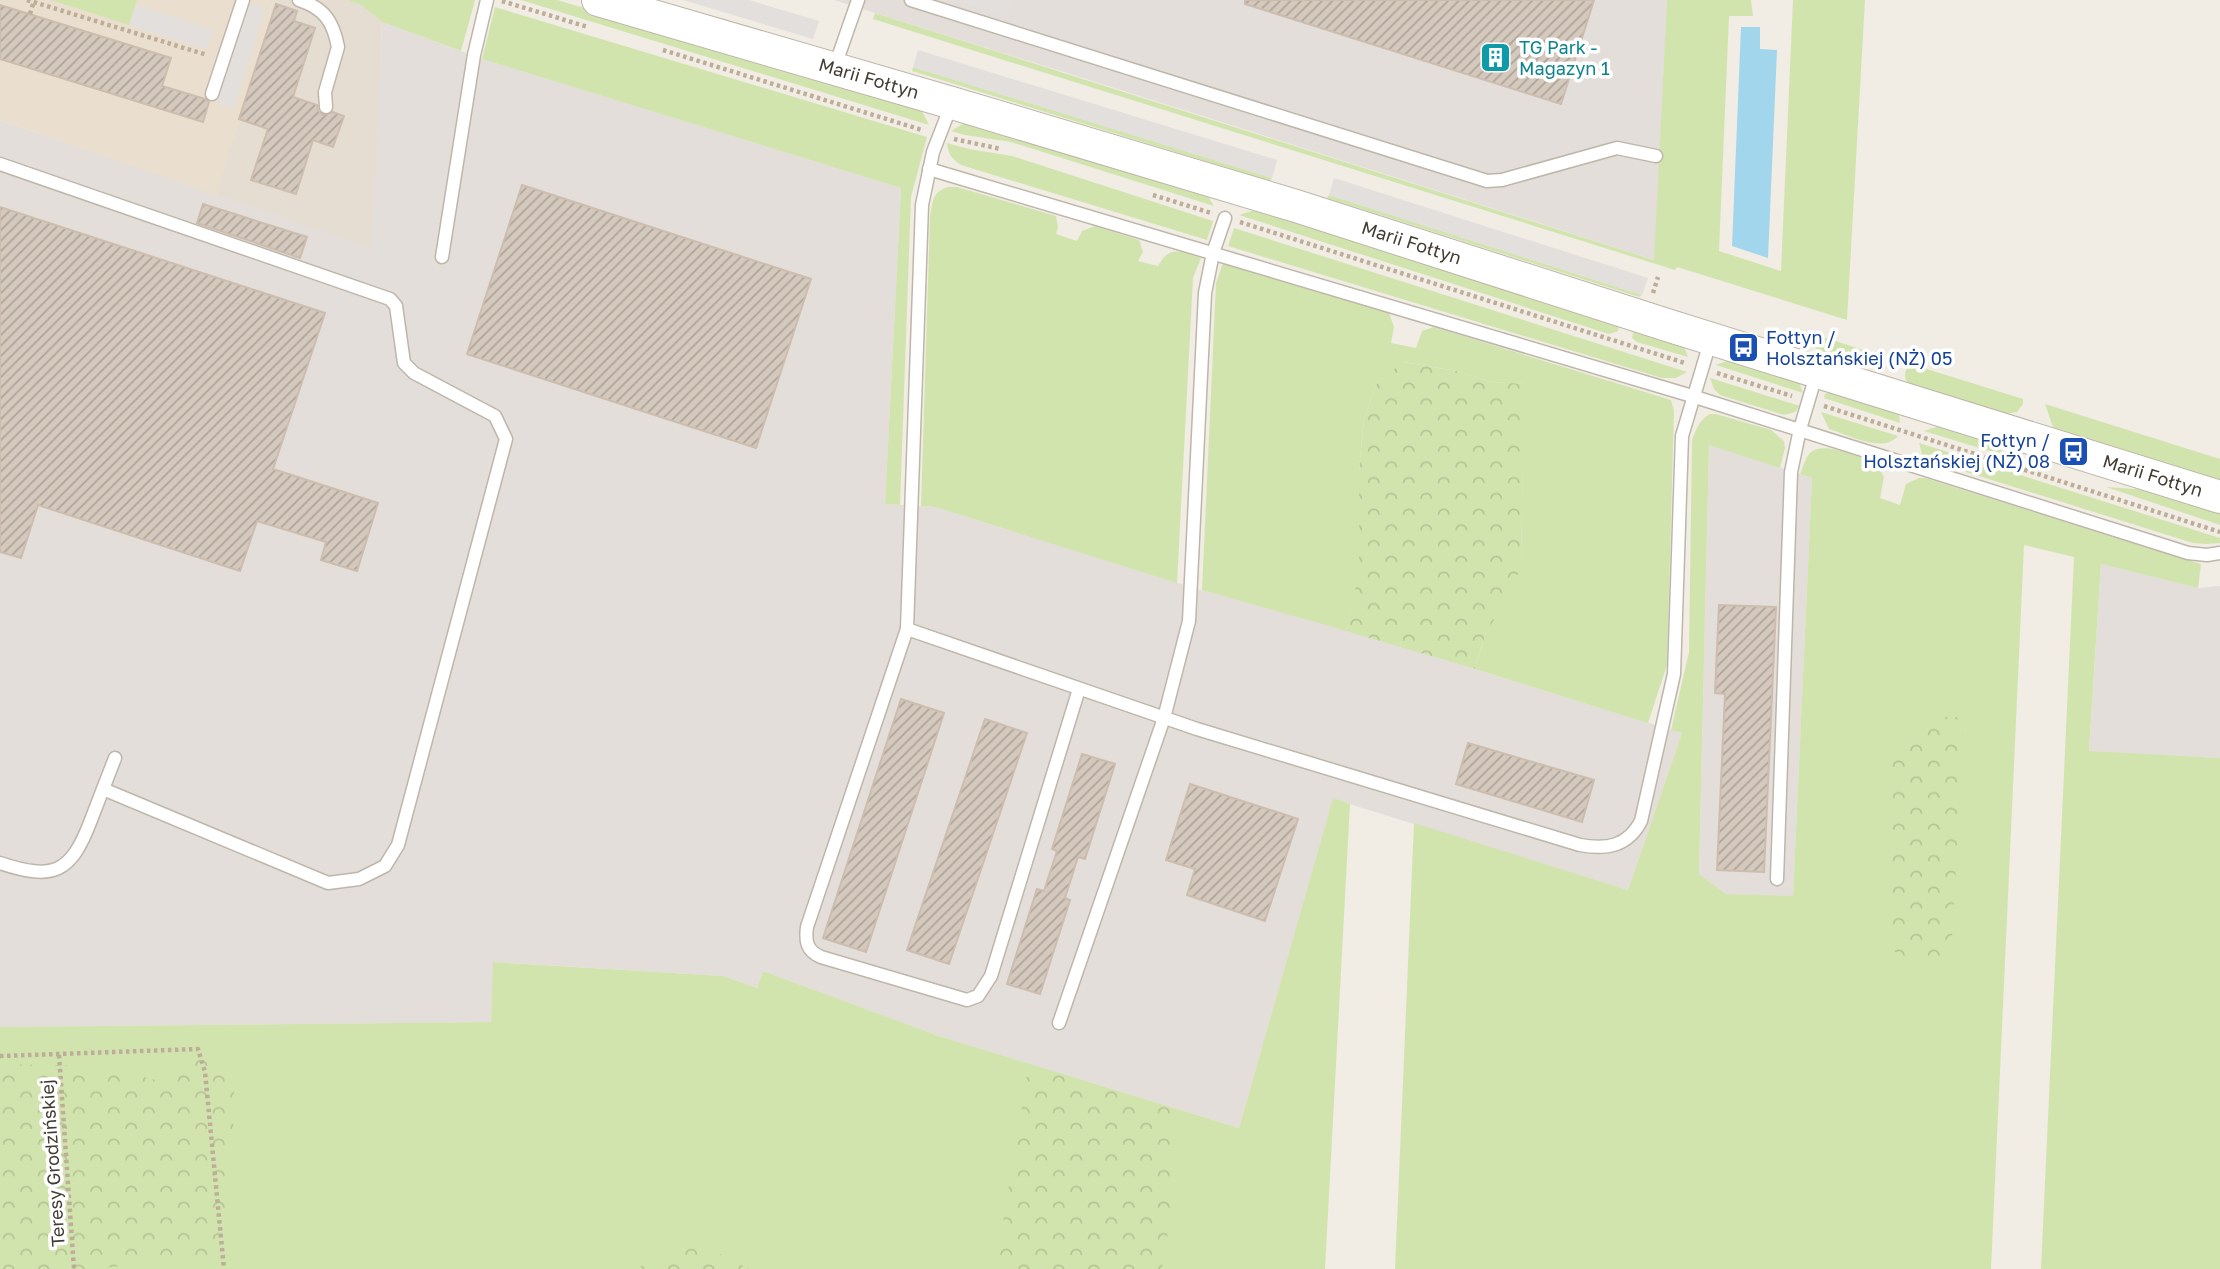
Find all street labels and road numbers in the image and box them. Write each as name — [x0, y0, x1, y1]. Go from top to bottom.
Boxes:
street label: Marii Fołtyn — [816, 53, 922, 103]
street label: Marii Fołtyn — [1359, 216, 1464, 268]
street label: Marii Fołtyn — [2100, 449, 2206, 501]
street label: Teresy Grodzińskiej — [35, 1079, 69, 1247]

